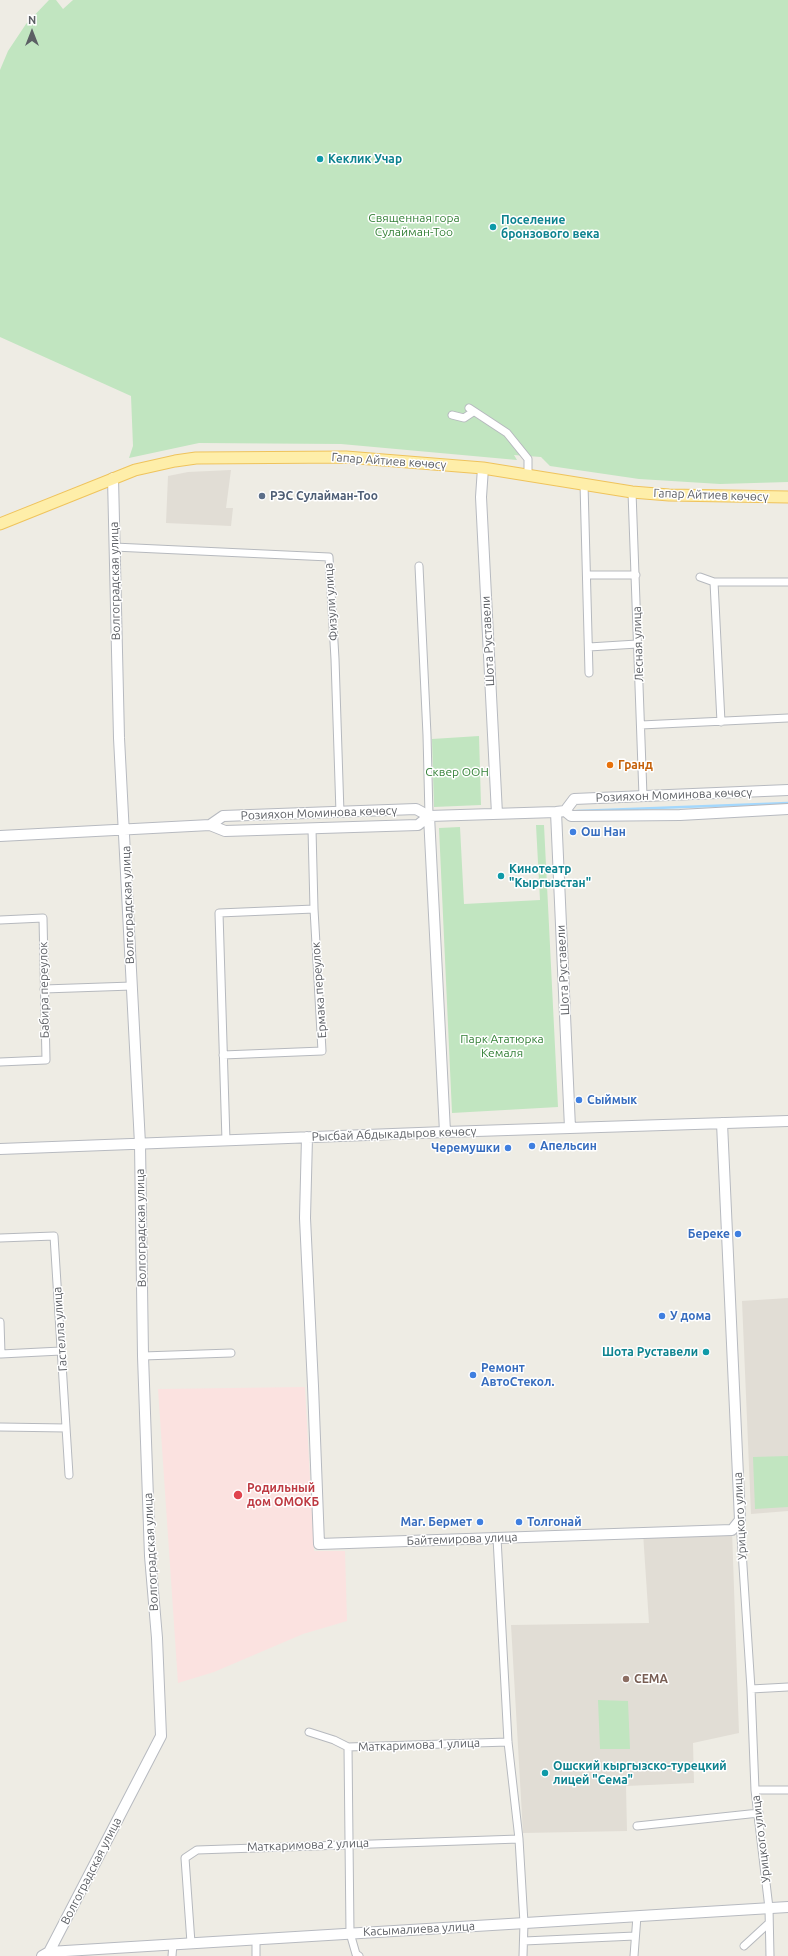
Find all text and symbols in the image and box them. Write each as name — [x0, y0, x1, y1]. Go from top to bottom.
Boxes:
north arrow — [12, 12, 52, 52]
text: N — [28, 14, 36, 26]
place label: Кеклик Учар — [328, 152, 402, 166]
marker: Кеклик Учар — [315, 154, 325, 164]
park label: Священная гора Сулайман-Тоо — [368, 211, 460, 239]
place label: Поселение бронзового века — [501, 213, 600, 241]
marker: Поселение бронзового века — [488, 222, 498, 232]
street label: Гапар Айтиев көчөсү — [331, 450, 447, 472]
street label: Гапар Айтиев көчөсү — [653, 486, 769, 504]
place label: РЭС Сулайман-Тоо — [270, 489, 378, 503]
marker: РЭС Сулайман-Тоо — [257, 491, 267, 501]
street label: Волгоградская улица — [107, 522, 123, 640]
street label: Физули улица — [321, 562, 341, 642]
street label: Шота Руставели — [478, 595, 498, 687]
street label: Лесная улица — [629, 606, 647, 682]
place label: Гранд — [618, 758, 653, 772]
marker: Гранд — [605, 760, 615, 770]
park label: Сквер ООН — [425, 765, 489, 779]
street label: Розияхон Моминова көчөсү — [595, 785, 753, 805]
street label: Розияхон Моминова көчөсү — [240, 803, 398, 823]
place label: Ош Нан — [581, 825, 626, 839]
marker: Ош Нан — [568, 827, 578, 837]
street label: Волгоградская улица — [119, 846, 137, 964]
place label: Кинотеатр "Кыргызстан" — [509, 862, 591, 890]
marker: Кинотеатр "Кыргызстан" — [496, 871, 506, 881]
street label: Шота Руставели — [553, 924, 573, 1016]
street label: Ермака переулок — [308, 941, 330, 1039]
street label: Бабира переулок — [36, 942, 52, 1038]
park label: Парк Ататюрка Кемаля — [460, 1032, 544, 1060]
place label: Сыймык — [587, 1093, 637, 1107]
marker: Сыймык — [574, 1095, 584, 1105]
street label: Рысбай Абдыкадыров көчөсү — [311, 1124, 477, 1144]
place label: Апельсин — [540, 1139, 597, 1153]
place label: Черемушки — [431, 1141, 500, 1155]
marker: Апельсин — [527, 1141, 537, 1151]
marker: Черемушки — [503, 1143, 513, 1153]
street label: Волгоградская улица — [133, 1169, 149, 1287]
place label: Береке — [688, 1227, 730, 1241]
marker: Береке — [733, 1229, 743, 1239]
street label: Гастелла улица — [50, 1286, 70, 1372]
place label: У дома — [670, 1309, 711, 1323]
marker: У дома — [657, 1311, 667, 1321]
place label: Шота Руставели — [602, 1345, 698, 1359]
marker: Шота Руставели — [701, 1347, 711, 1357]
place label: Ремонт АвтоСтекол. — [481, 1361, 554, 1389]
marker: Ремонт АвтоСтекол. — [468, 1370, 478, 1380]
street label: Урицкого улица — [731, 1472, 749, 1560]
place label: Родильный дом ОМОКБ — [247, 1481, 319, 1509]
marker: Родильный дом ОМОКБ — [232, 1489, 244, 1501]
street label: Волгоградская улица — [141, 1492, 161, 1612]
place label: Маг. Бермет — [401, 1515, 472, 1529]
place label: Толгонай — [527, 1515, 581, 1529]
marker: Маг. Бермет — [475, 1517, 485, 1527]
marker: Толгонай — [514, 1517, 524, 1527]
street label: Байтемирова улица — [406, 1530, 518, 1548]
place label: СЕМА — [634, 1672, 668, 1686]
marker: СЕМА — [621, 1674, 631, 1684]
street label: Маткаримова 1 улица — [358, 1736, 480, 1754]
place label: Ошский кыргызско-турецкий лицей "Сема" — [553, 1759, 727, 1787]
marker: Ошский кыргызско-турецкий лицей "Сема" — [540, 1768, 550, 1778]
street label: Урицкого улица — [748, 1794, 774, 1884]
street label: Волгоградская улица — [58, 1815, 124, 1927]
street label: Маткаримова 2 улица — [247, 1836, 369, 1854]
street label: Касымалиева улица — [363, 1919, 475, 1939]

